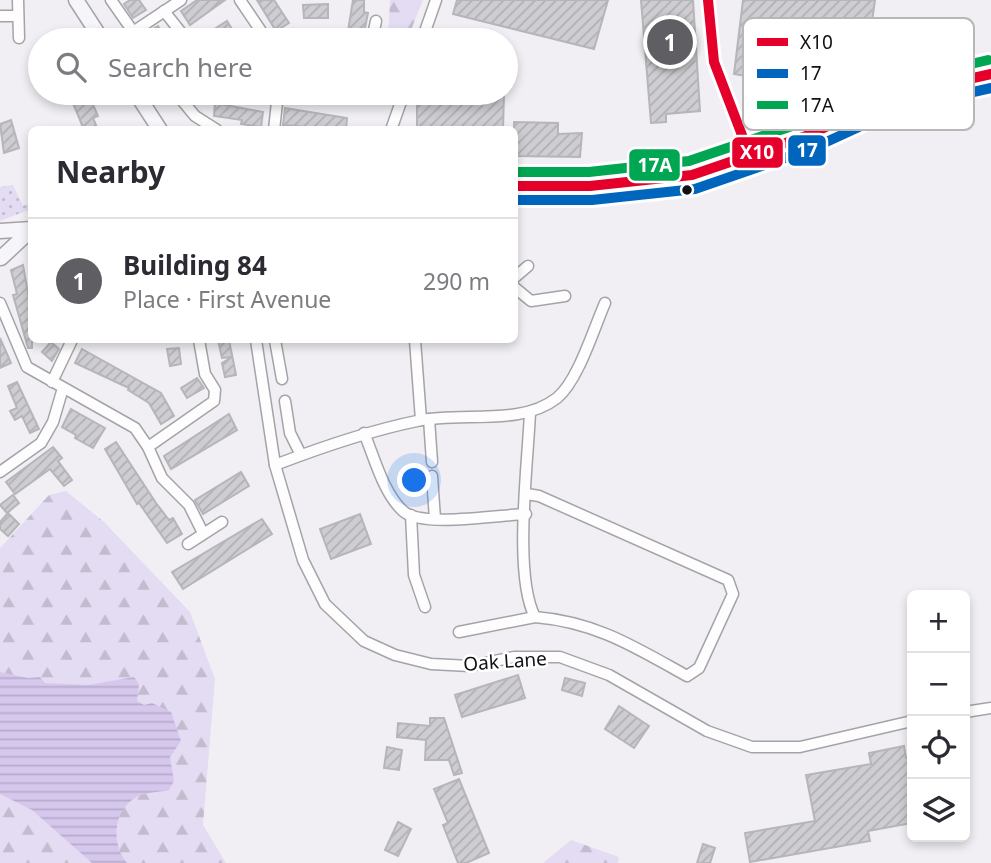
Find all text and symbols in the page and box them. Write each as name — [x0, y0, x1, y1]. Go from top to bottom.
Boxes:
pin: 1 — [647, 16, 693, 68]
legend — [743, 18, 974, 130]
search box — [28, 28, 518, 105]
text: X10 — [800, 29, 833, 55]
icon: search — [52, 48, 90, 86]
text: Search here — [108, 49, 253, 85]
text: 17 — [800, 60, 822, 86]
text: 17A — [800, 92, 835, 118]
line badge: 17 — [787, 134, 827, 167]
line badge: X10 — [731, 136, 784, 169]
text: 17 — [796, 137, 818, 163]
text: X10 — [740, 139, 774, 165]
line badge: 17A — [628, 148, 681, 182]
text: Nearby — [56, 151, 165, 192]
text: 17A — [638, 152, 673, 178]
unlabelled marker — [680, 183, 694, 197]
text: Building 84 — [123, 247, 267, 283]
text: 1 — [72, 265, 86, 297]
text: 290 m — [423, 265, 490, 297]
text: Place · First Avenue — [123, 283, 331, 315]
your location — [397, 463, 431, 497]
map controls — [907, 590, 970, 842]
button: + — [907, 590, 970, 653]
street label: Oak Lane — [462, 645, 548, 677]
button: − — [907, 653, 970, 716]
button: locate — [907, 716, 970, 779]
button: layers — [907, 779, 970, 842]

